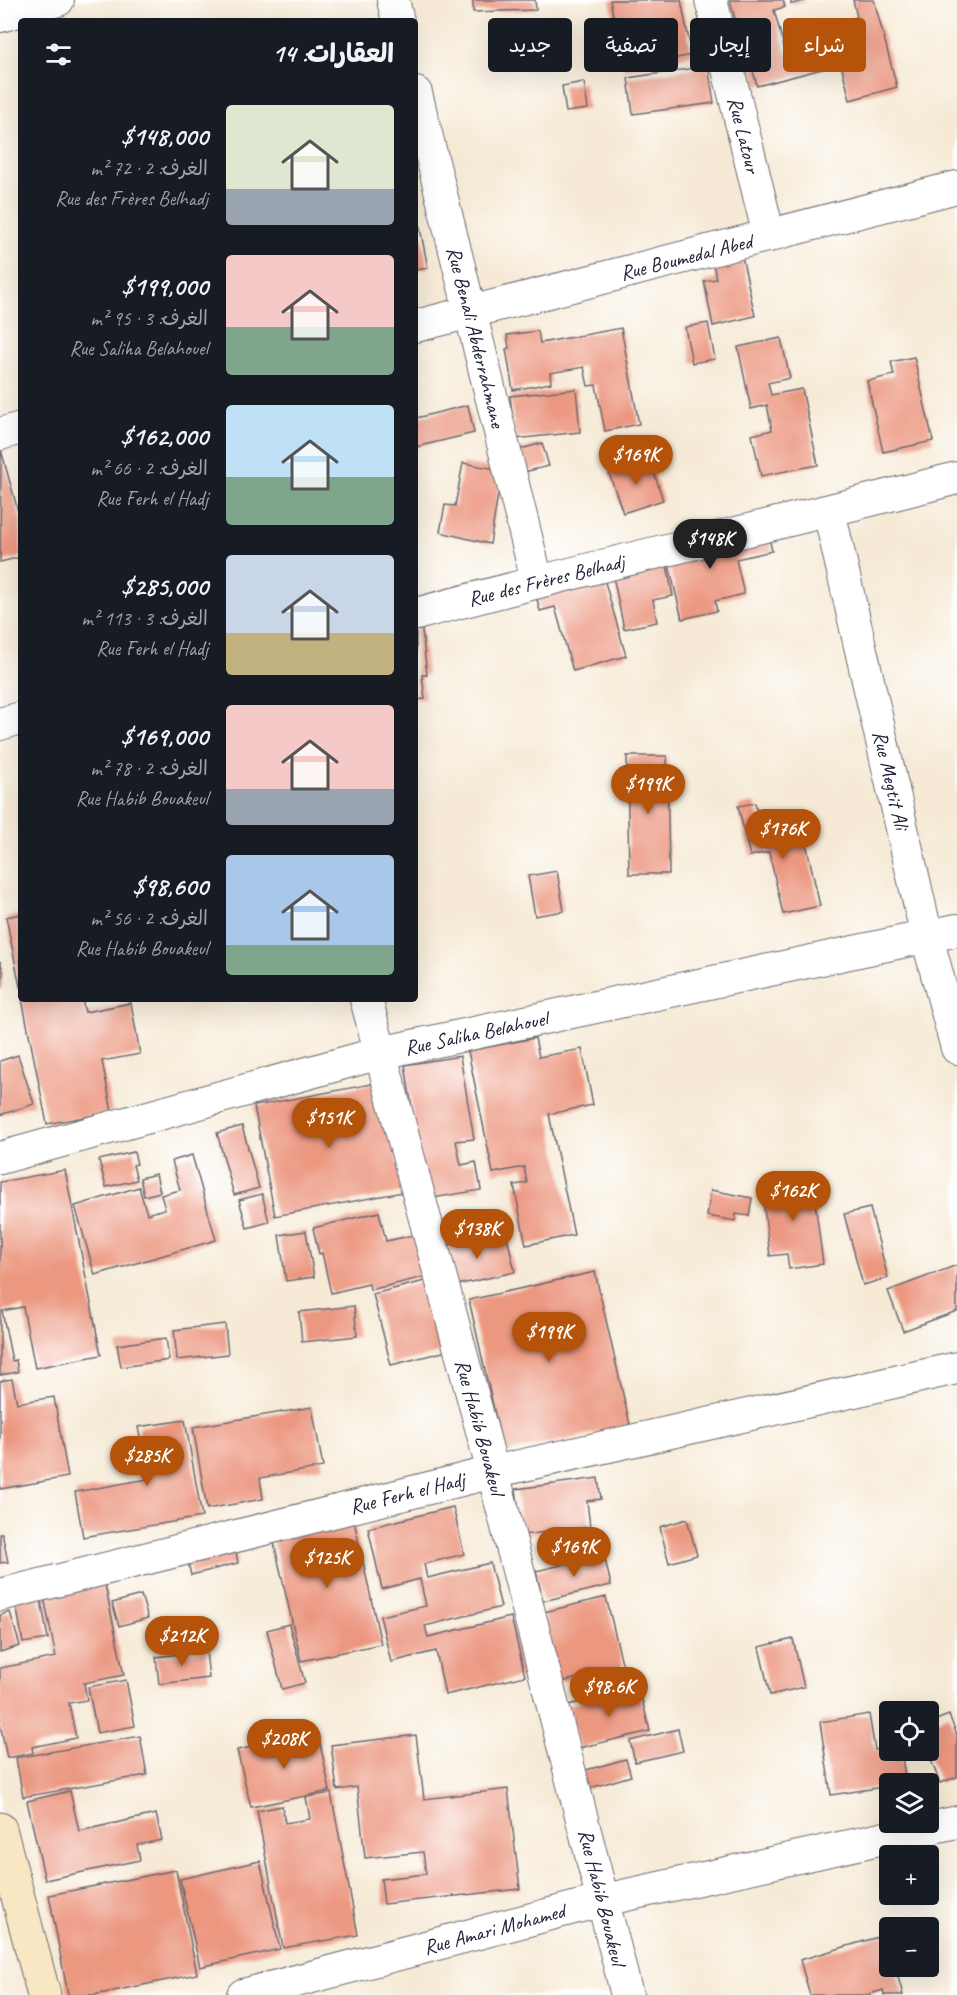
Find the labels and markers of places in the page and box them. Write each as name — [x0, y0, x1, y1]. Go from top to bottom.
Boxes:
pin: $169K — [594, 435, 678, 486]
pin: $148K — [668, 519, 752, 570]
pin: $199K — [606, 764, 690, 815]
pin: $176K — [741, 809, 825, 860]
pin: $151K — [287, 1098, 371, 1149]
pin: $162K — [751, 1171, 835, 1222]
pin: $138K — [435, 1209, 519, 1260]
pin: $199K — [507, 1312, 591, 1363]
pin: $285K — [105, 1436, 189, 1487]
pin: $169K — [532, 1527, 616, 1578]
pin: $125K — [285, 1538, 369, 1589]
pin: $212K — [140, 1616, 224, 1667]
pin: $98.6K — [560, 1667, 658, 1718]
pin: $208K — [242, 1719, 326, 1770]

